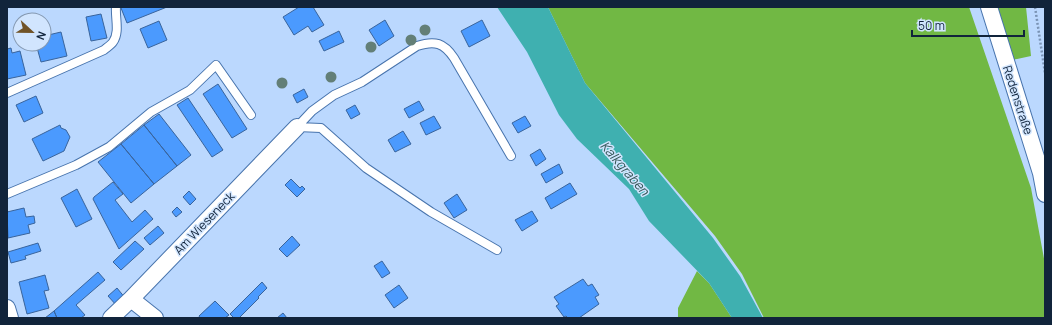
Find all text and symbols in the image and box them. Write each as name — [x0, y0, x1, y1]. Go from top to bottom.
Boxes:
north arrow — [12, 12, 52, 52]
scale bar — [912, 12, 1024, 38]
text: 50 m — [918, 17, 945, 34]
text: N — [33, 29, 50, 42]
street label: Redenstraße — [999, 63, 1037, 137]
water label: Kalkgraben — [596, 137, 654, 200]
street label: Am Wieseneck — [170, 187, 239, 258]

